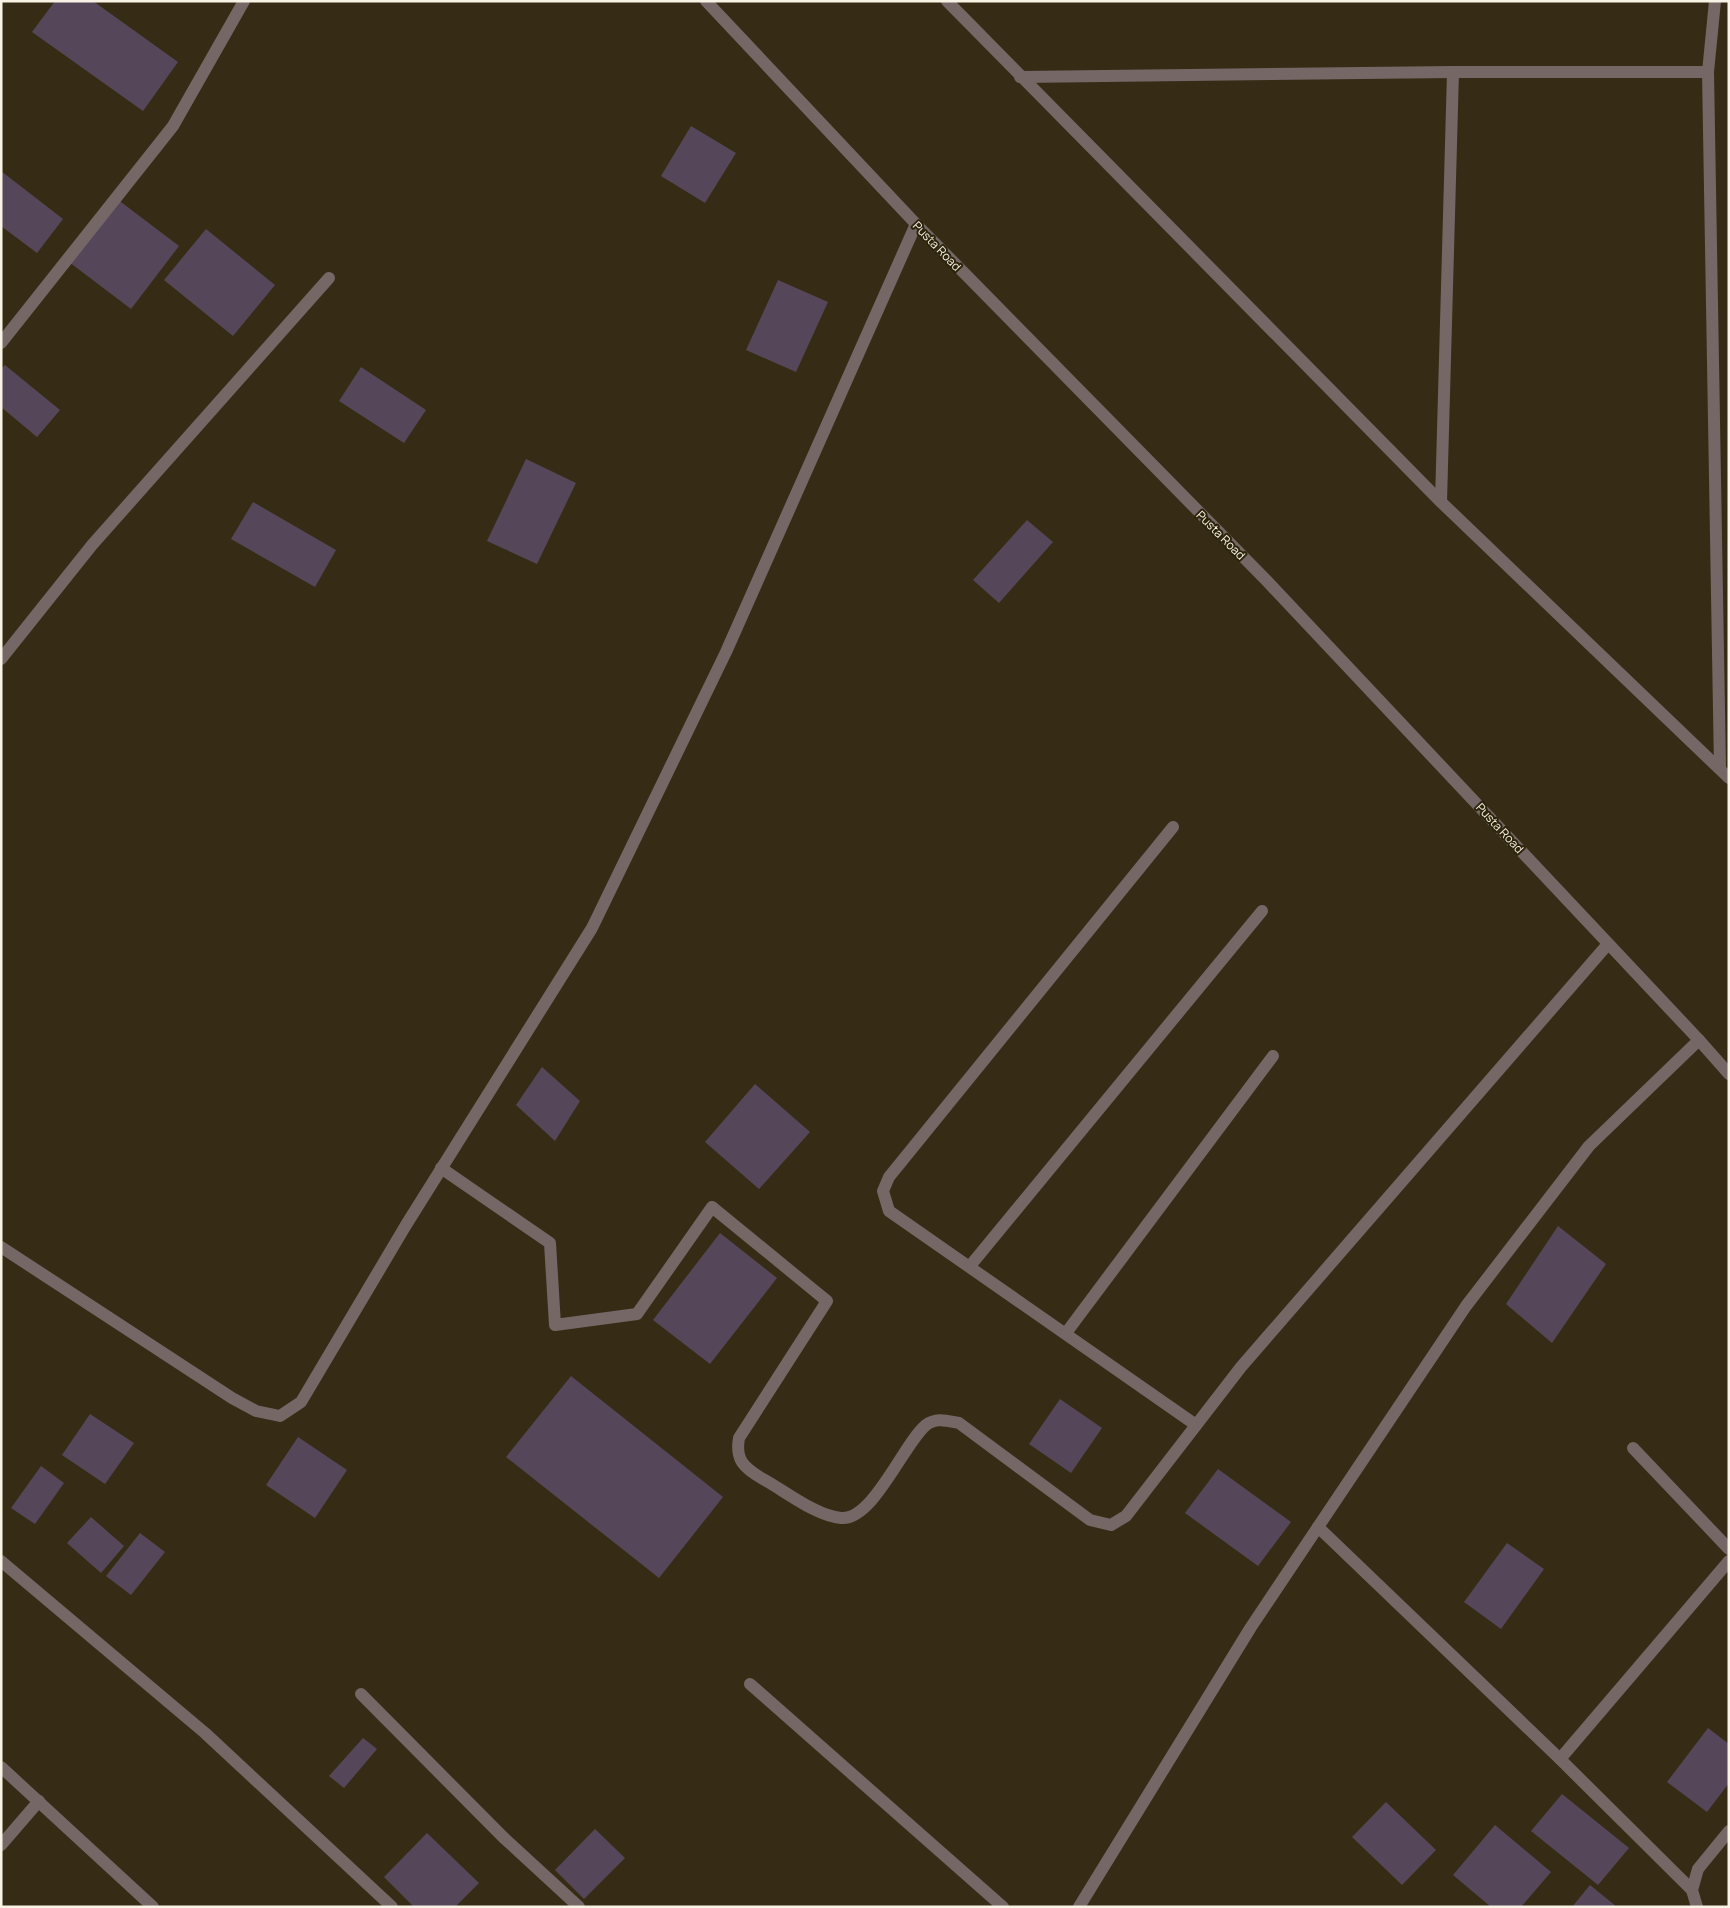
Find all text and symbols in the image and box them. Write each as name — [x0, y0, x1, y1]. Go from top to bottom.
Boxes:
street label: Pusta Road — [909, 217, 965, 275]
street label: Pusta Road — [1193, 507, 1249, 563]
street label: Pusta Road — [1472, 799, 1528, 857]

